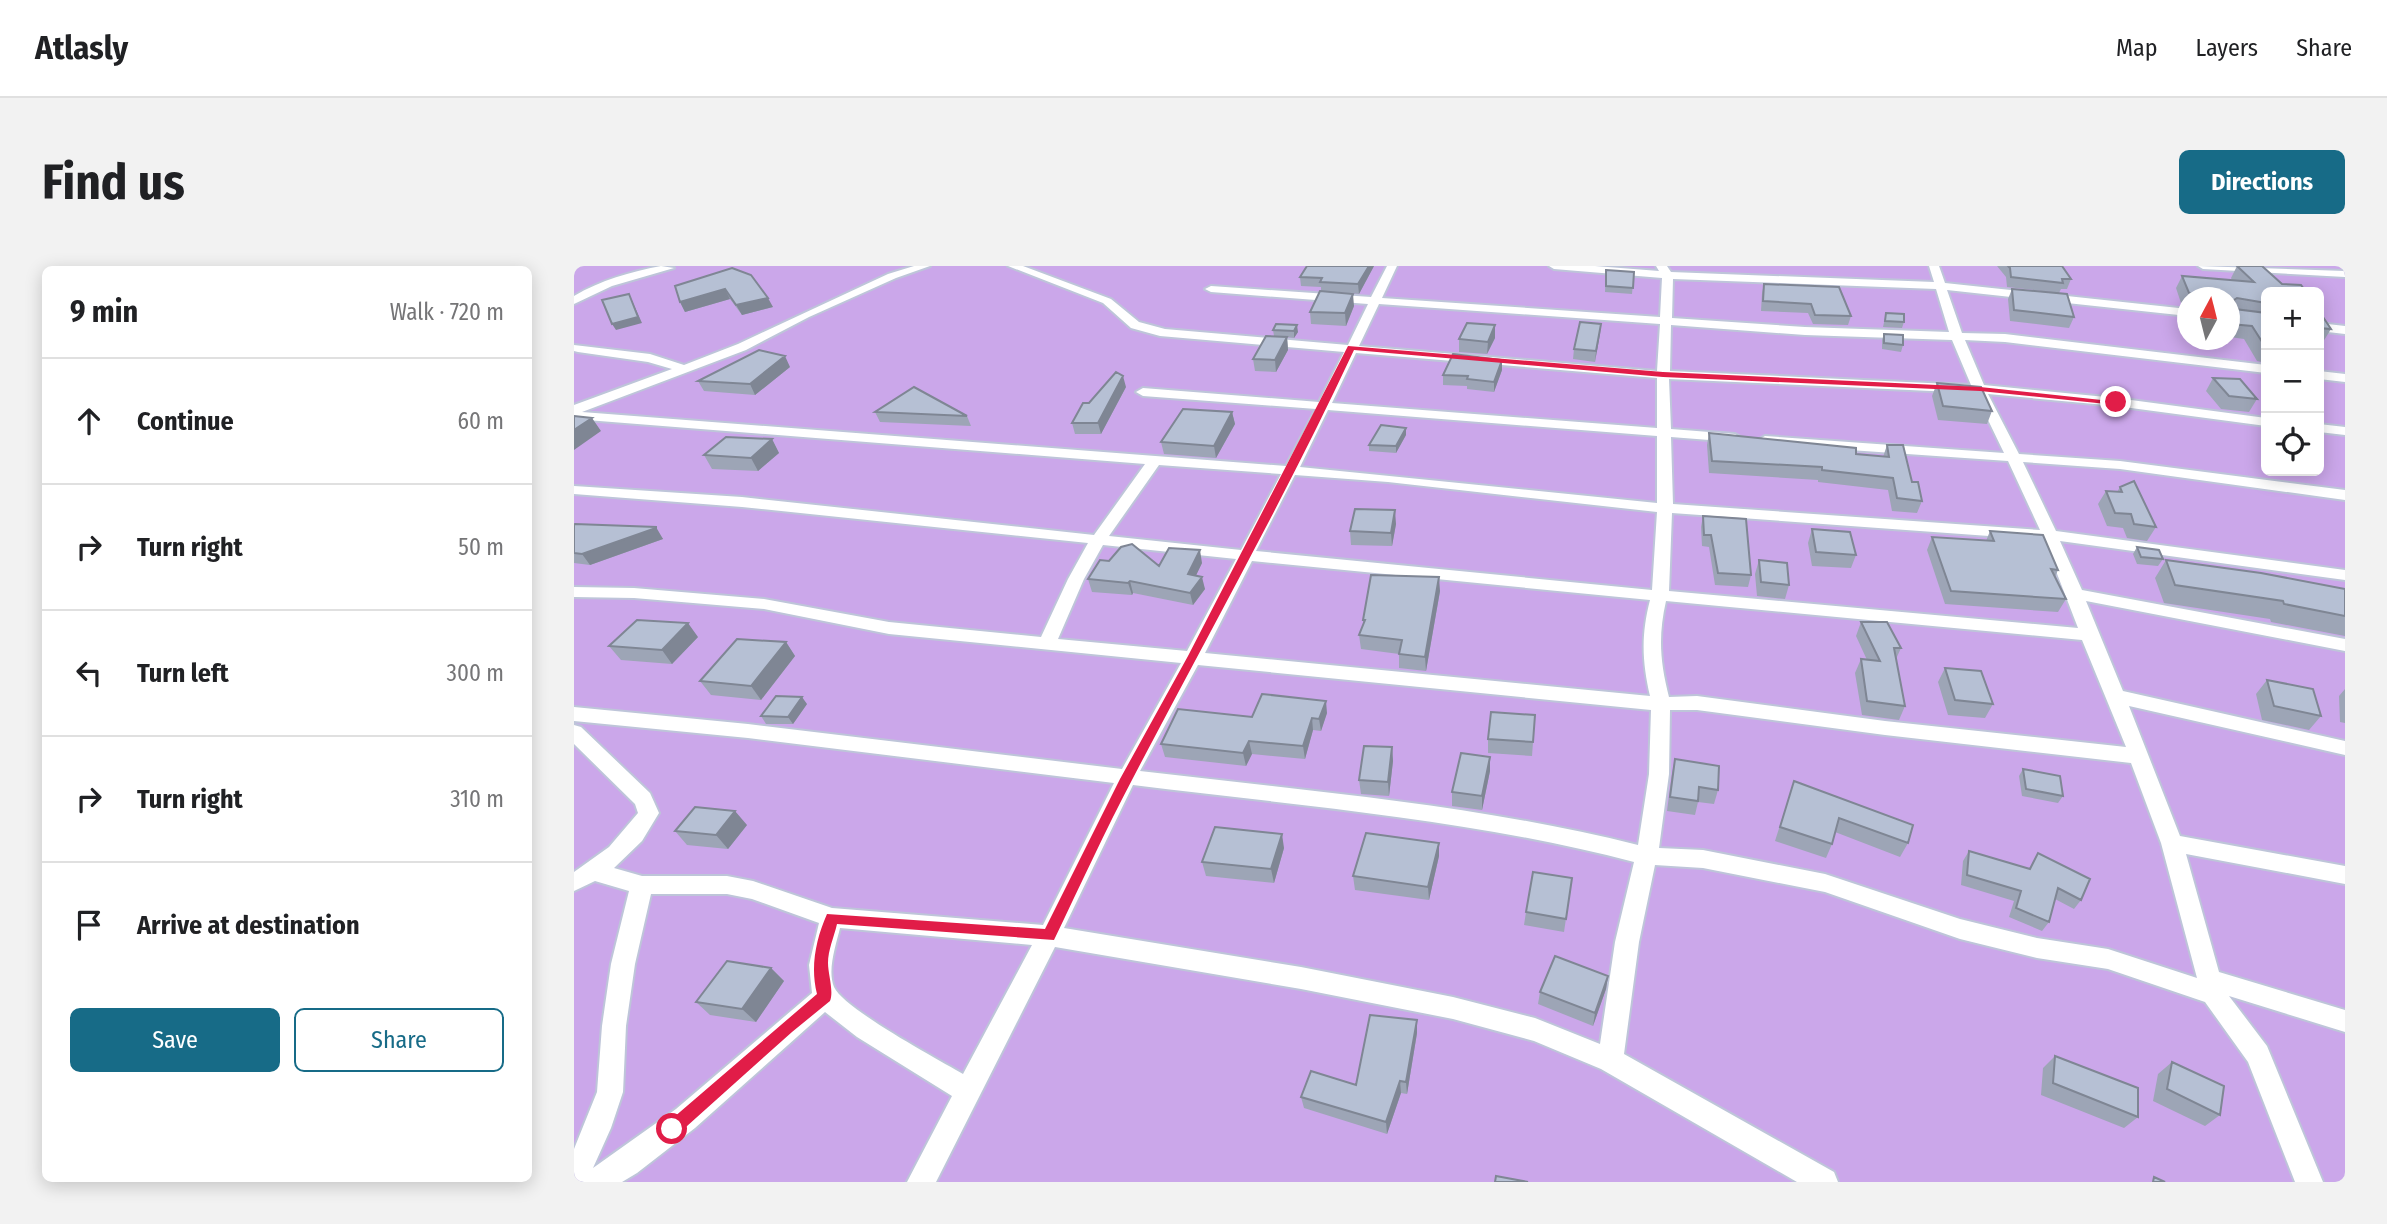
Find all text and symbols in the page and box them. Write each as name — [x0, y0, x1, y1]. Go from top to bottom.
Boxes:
text: Atlasly — [35, 28, 128, 68]
text: Map — [2116, 34, 2158, 62]
text: Layers — [2196, 34, 2258, 62]
text: Share — [2296, 34, 2352, 62]
button: Directions — [2179, 150, 2345, 214]
text: Find us — [42, 153, 185, 212]
north arrow — [2177, 287, 2240, 350]
map controls — [2261, 287, 2324, 476]
button: + — [2261, 287, 2324, 350]
text: 9 min — [70, 294, 138, 330]
text: Walk · 720 m — [390, 298, 504, 326]
button: − — [2261, 350, 2324, 413]
route end — [2100, 386, 2131, 417]
icon: ahead — [70, 402, 108, 440]
text: Continue — [137, 406, 234, 437]
text: 60 m — [458, 407, 504, 435]
button: locate — [2261, 413, 2324, 476]
icon: right — [70, 528, 108, 566]
text: Turn right — [137, 532, 243, 563]
text: 50 m — [458, 533, 504, 561]
icon: left — [70, 654, 108, 692]
text: Turn left — [137, 658, 229, 689]
text: 300 m — [447, 659, 504, 687]
icon: right — [70, 780, 108, 818]
text: Turn right — [137, 784, 243, 815]
text: 310 m — [450, 785, 504, 813]
icon: arrive — [70, 906, 108, 944]
text: Arrive at destination — [137, 910, 360, 941]
button: Save — [70, 1008, 280, 1072]
button: Share — [294, 1008, 504, 1072]
route start — [656, 1113, 687, 1144]

